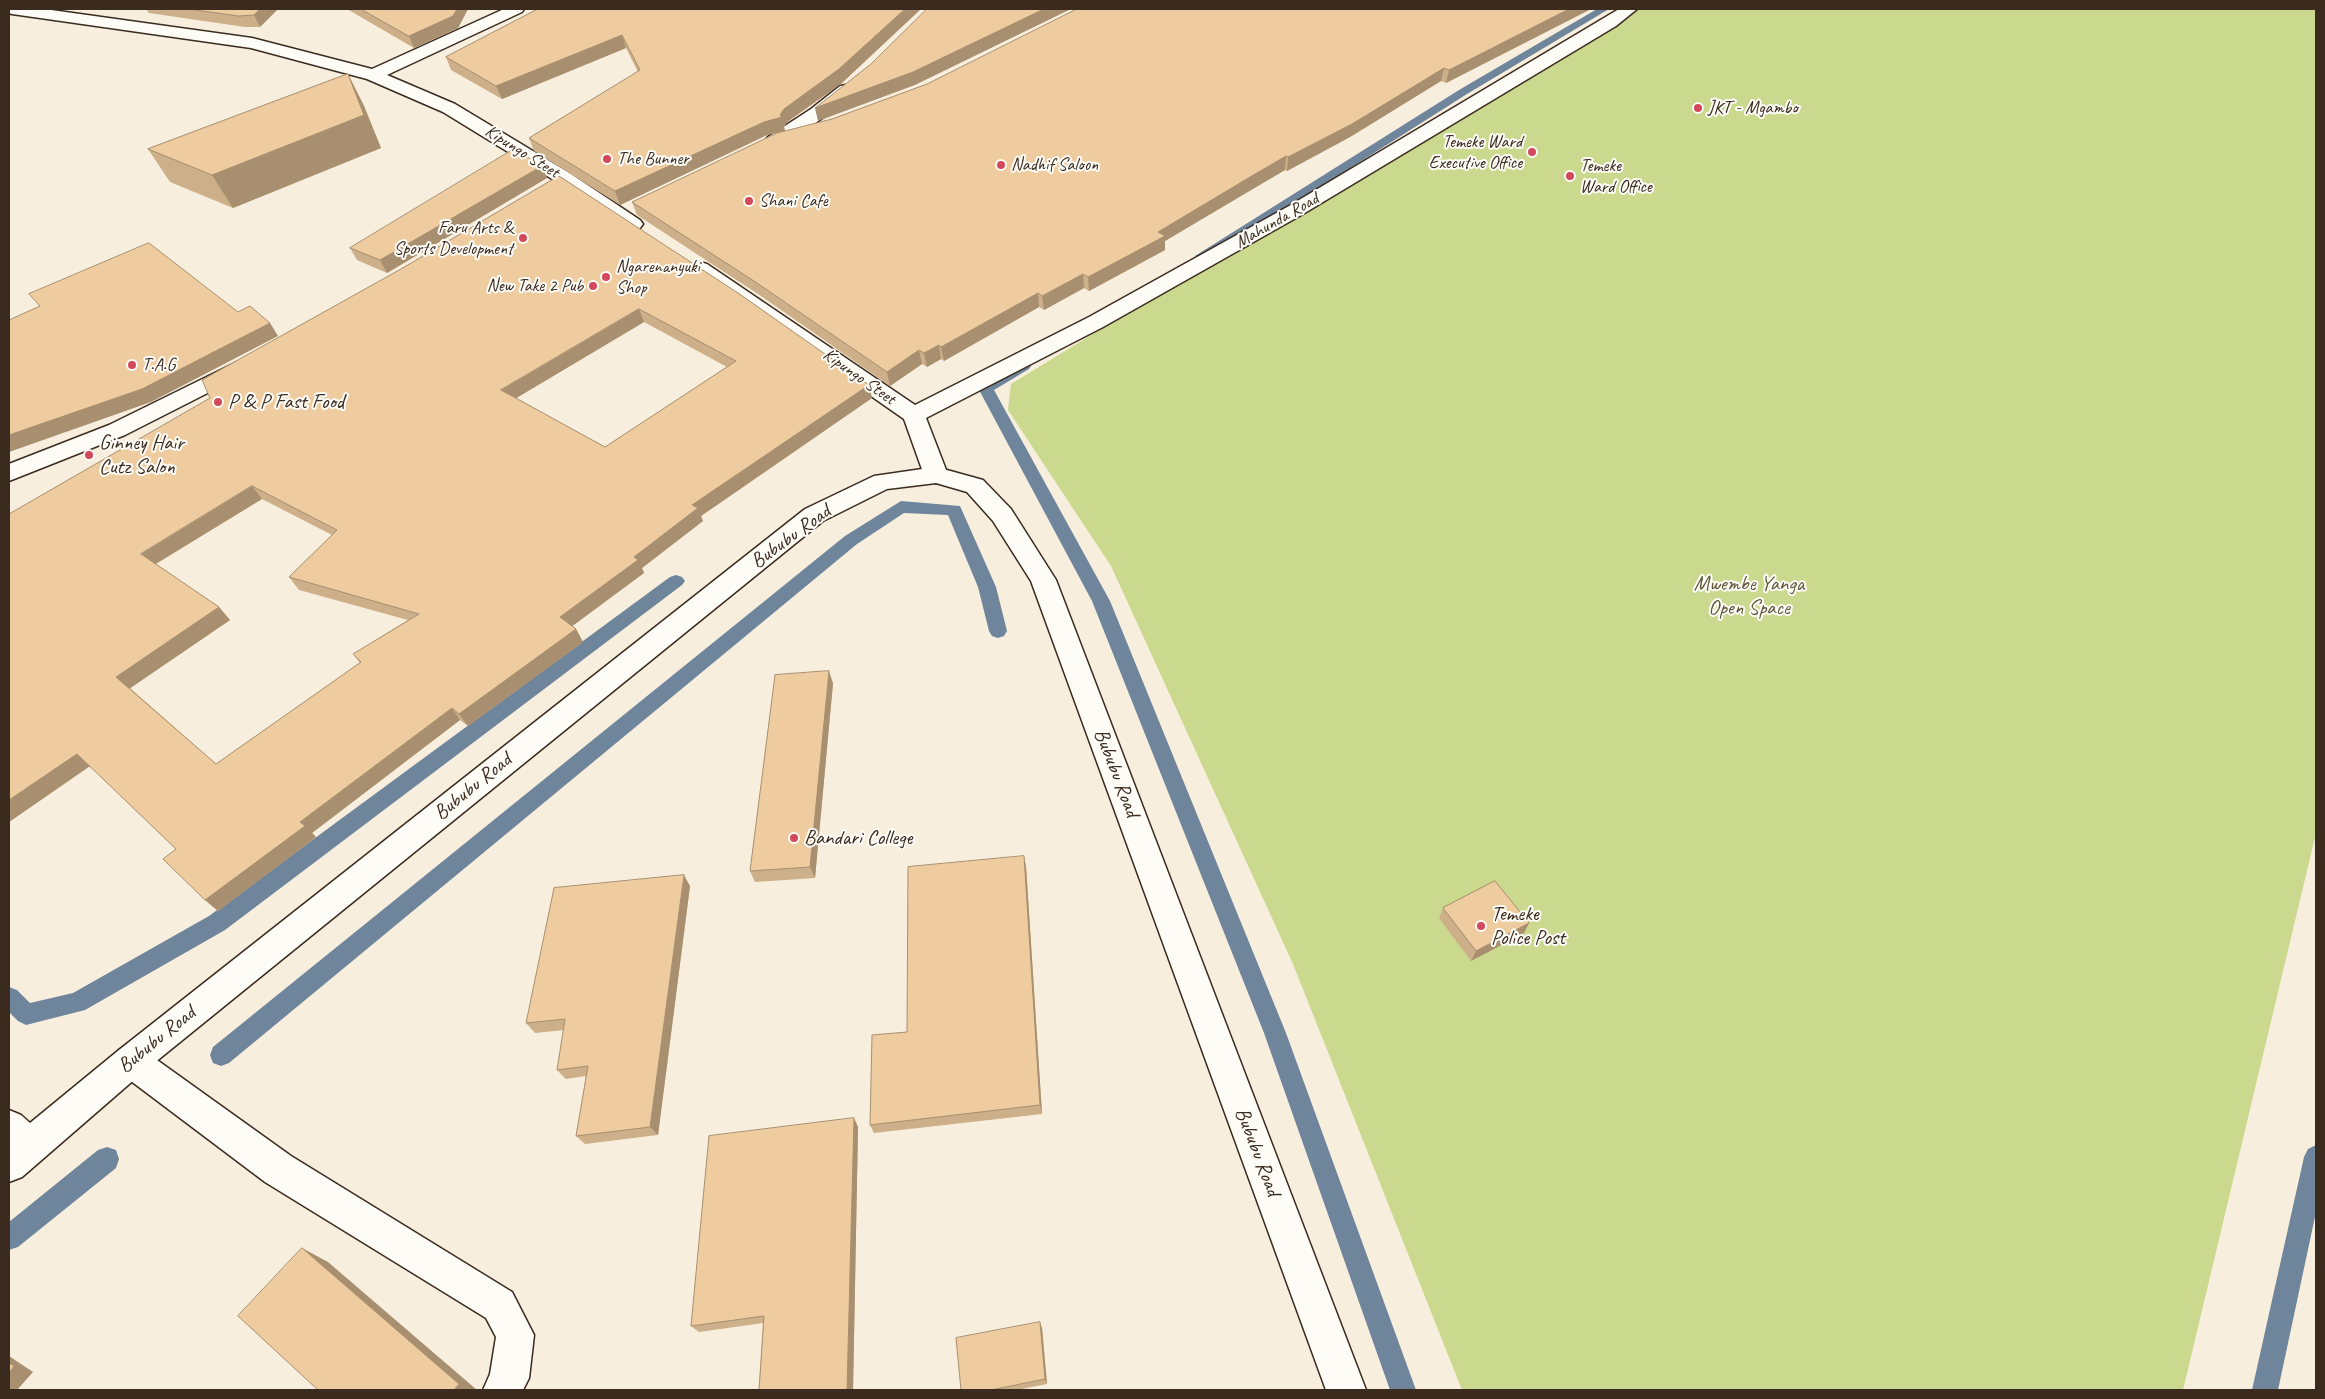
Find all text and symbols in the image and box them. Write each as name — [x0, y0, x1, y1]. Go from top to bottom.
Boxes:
place label: JKT - Mgambo — [1708, 97, 1798, 119]
marker: JKT - Mgambo — [1692, 102, 1704, 114]
street label: Kipungo Steet — [481, 121, 563, 183]
place label: Temeke Ward Executive Office — [1429, 131, 1522, 173]
marker: Temeke Ward Executive Office — [1526, 146, 1538, 158]
place label: The Bunner — [617, 148, 689, 170]
marker: The Bunner — [601, 153, 613, 165]
place label: Nadhif Saloon — [1011, 154, 1098, 176]
place label: Temeke Ward Office — [1580, 155, 1652, 198]
marker: Nadhif Saloon — [995, 159, 1007, 171]
marker: Temeke Ward Office — [1564, 170, 1576, 182]
street label: Mahunda Road — [1231, 188, 1323, 254]
place label: Shani Cafe — [759, 190, 828, 212]
marker: Shani Cafe — [743, 195, 755, 207]
place label: Faru Arts & Sports Development — [394, 217, 513, 260]
marker: Faru Arts & Sports Development — [517, 232, 529, 244]
place label: Ngarenanyuki Shop — [616, 256, 700, 298]
marker: Ngarenanyuki Shop — [600, 271, 612, 283]
place label: New Take 2 Pub — [487, 275, 583, 297]
marker: New Take 2 Pub — [587, 280, 599, 292]
street label: Kipungo Steet — [818, 344, 900, 410]
place label: T.A.G — [142, 354, 175, 376]
marker: T.A.G — [126, 359, 138, 371]
place label: P & P Fast Food — [228, 389, 344, 415]
marker: P & P Fast Food — [212, 396, 224, 408]
place label: Ginney Hair Cutz Salon — [99, 430, 184, 480]
marker: Ginney Hair Cutz Salon — [83, 449, 95, 461]
street label: Bububu Road — [746, 500, 836, 574]
park label: Mwembe Yanga Open Space — [1694, 571, 1804, 621]
street label: Bububu Road — [1088, 725, 1144, 821]
street label: Bububu Road — [429, 748, 517, 826]
place label: Bandari College — [804, 825, 912, 851]
marker: Bandari College — [788, 832, 800, 844]
place label: Temeke Police Post — [1491, 901, 1565, 951]
marker: Temeke Police Post — [1475, 920, 1487, 932]
street label: Bububu Road — [113, 1001, 201, 1079]
street label: Bububu Road — [1229, 1104, 1285, 1200]

